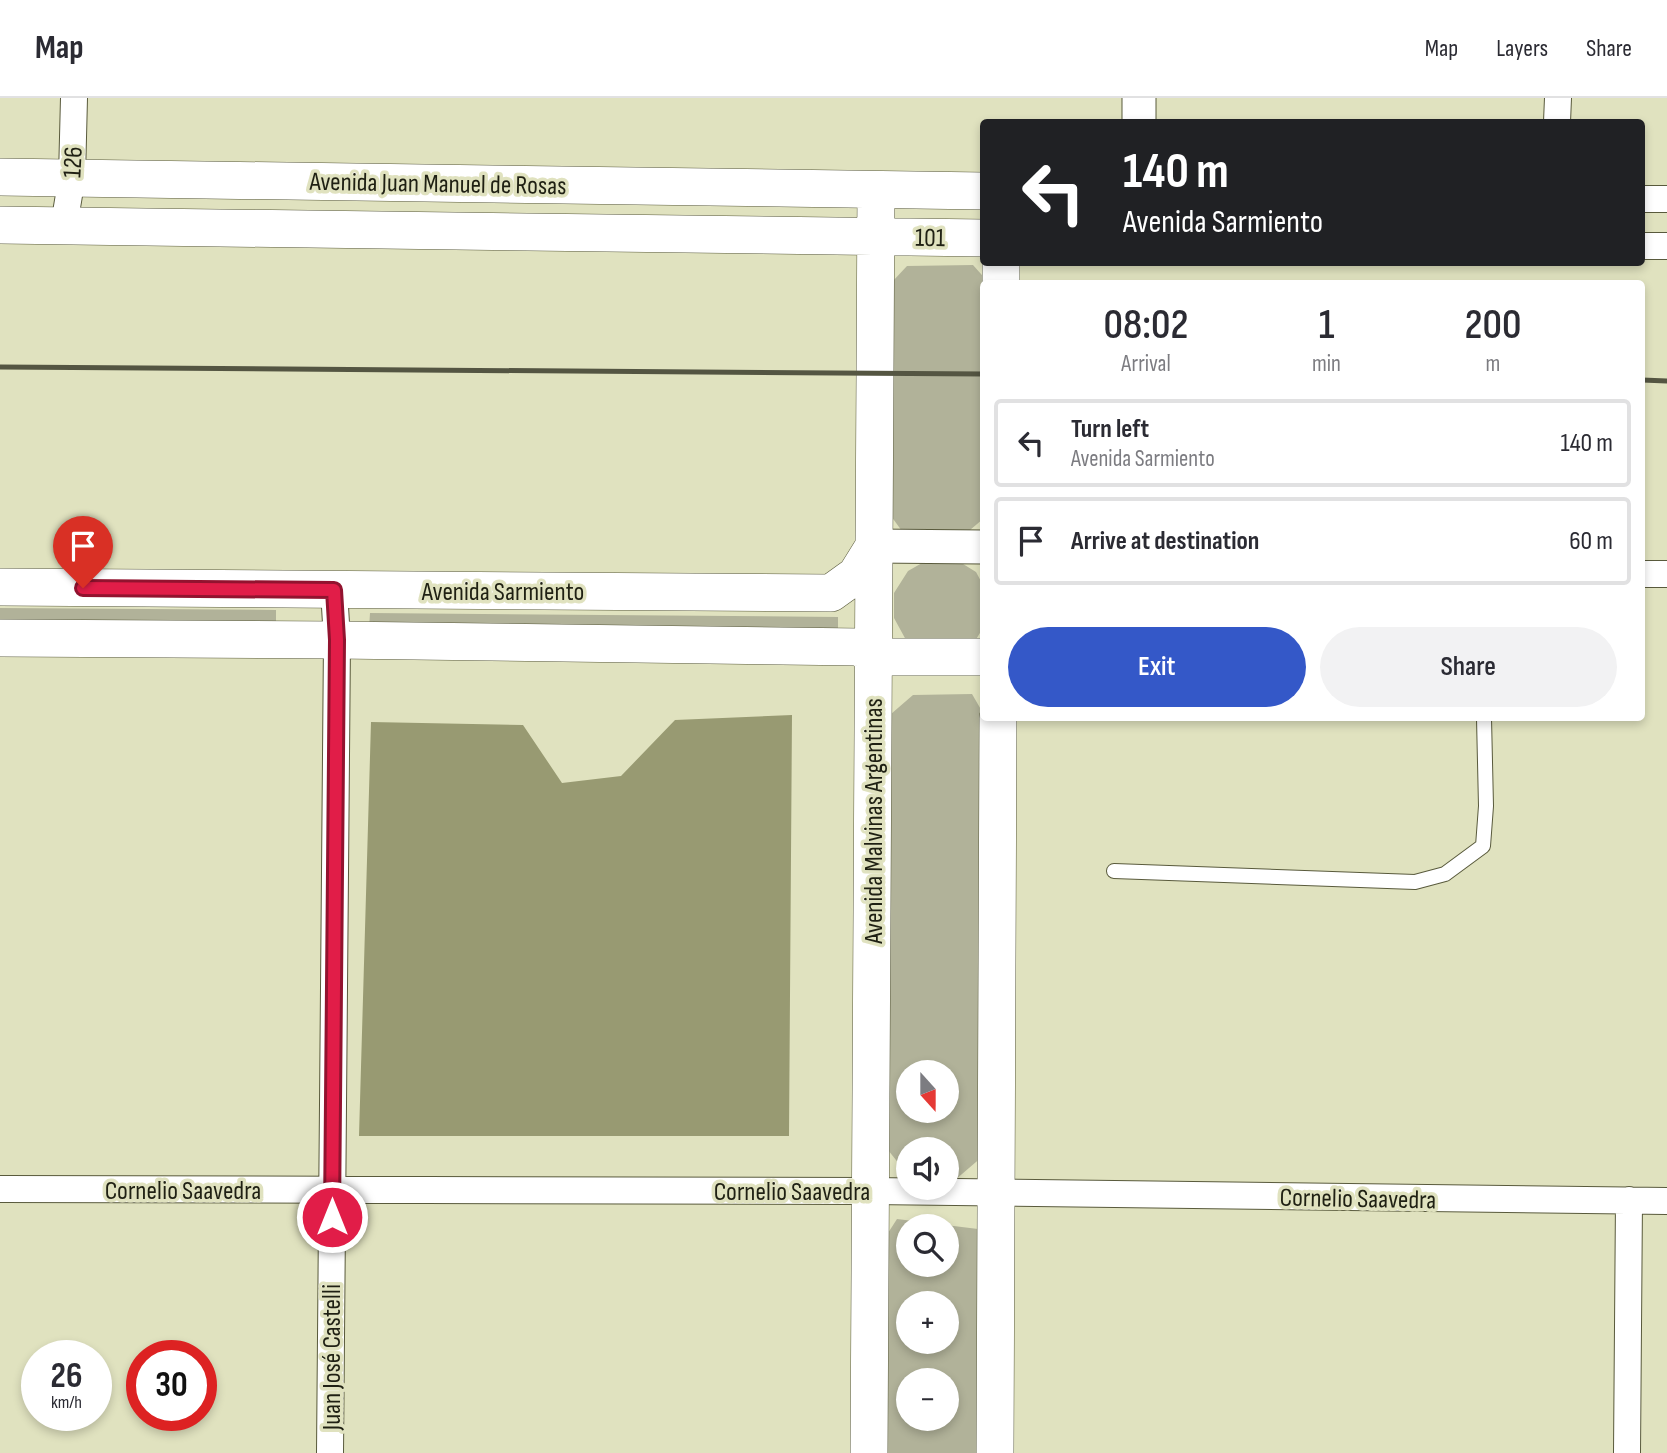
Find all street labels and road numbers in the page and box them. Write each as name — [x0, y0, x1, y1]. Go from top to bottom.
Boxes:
street label: 126 — [57, 146, 90, 179]
street label: Avenida Juan Manuel de Rosas — [308, 167, 567, 202]
street label: 101 — [915, 223, 945, 254]
street label: Avenida Sarmiento — [421, 577, 584, 608]
street label: Avenida Malvinas Argentinas — [859, 698, 890, 945]
street label: Cornelio Saavedra — [105, 1176, 261, 1207]
street label: Cornelio Saavedra — [714, 1177, 870, 1208]
street label: Cornelio Saavedra — [1279, 1183, 1436, 1216]
street label: Juan José Castelli — [317, 1284, 348, 1431]

